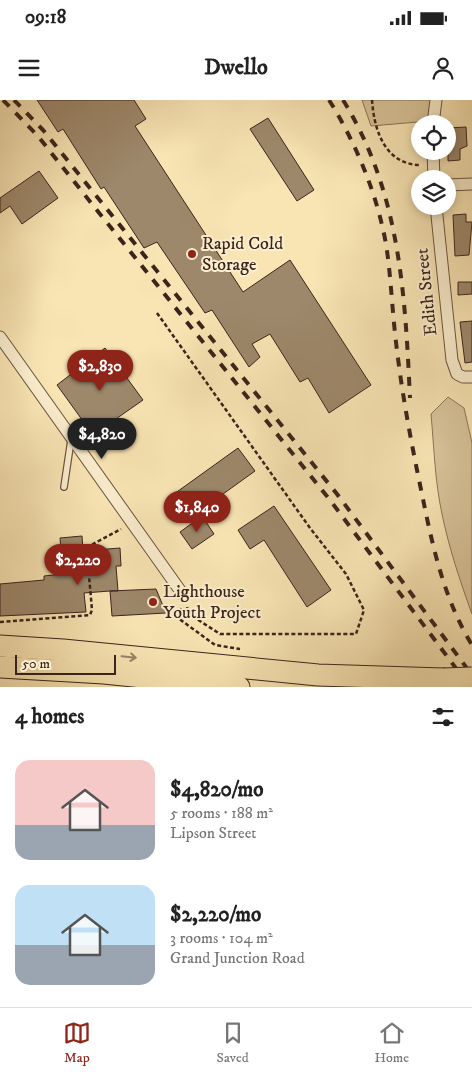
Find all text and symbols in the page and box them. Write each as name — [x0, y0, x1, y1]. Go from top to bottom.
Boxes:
text: 09:18 — [25, 6, 66, 29]
icon: menu — [15, 54, 43, 82]
text: Dwello — [204, 54, 268, 81]
icon: person — [429, 54, 457, 82]
map controls — [411, 115, 456, 215]
button: locate — [411, 115, 456, 160]
button: layers — [411, 170, 456, 215]
place label: Rapid Cold Storage — [202, 233, 283, 276]
street label: Edith Street — [411, 247, 443, 337]
marker: Rapid Cold Storage — [186, 248, 198, 260]
pin: $2,830 — [59, 350, 141, 392]
text: $2,830 — [78, 356, 122, 376]
pin: $4,820 — [61, 418, 143, 460]
text: $4,820 — [78, 424, 126, 444]
pin: $1,840 — [156, 490, 238, 533]
text: $1,840 — [175, 497, 219, 517]
pin: $2,220 — [37, 544, 119, 586]
text: $2,220 — [55, 550, 101, 570]
place label: Lighthouse Youth Project — [163, 581, 261, 624]
marker: Lighthouse Youth Project — [147, 596, 159, 608]
scale bar — [15, 652, 116, 675]
one-way arrow — [121, 652, 137, 661]
text: 50 m — [22, 655, 50, 673]
icon: filters — [429, 703, 457, 731]
text: 4 homes — [15, 704, 84, 730]
text: $4,820/mo — [170, 777, 263, 803]
icon: home — [55, 780, 115, 840]
text: 5 rooms · 188 m² — [170, 803, 273, 823]
text: Lipson Street — [170, 823, 256, 843]
text: $2,220/mo — [170, 902, 261, 928]
icon: home — [55, 905, 115, 965]
text: 3 rooms · 104 m² — [170, 928, 273, 948]
text: Grand Junction Road — [170, 948, 305, 968]
tab: Map — [63, 1019, 91, 1067]
tab: Saved — [217, 1019, 249, 1067]
tab: Home — [374, 1019, 409, 1067]

